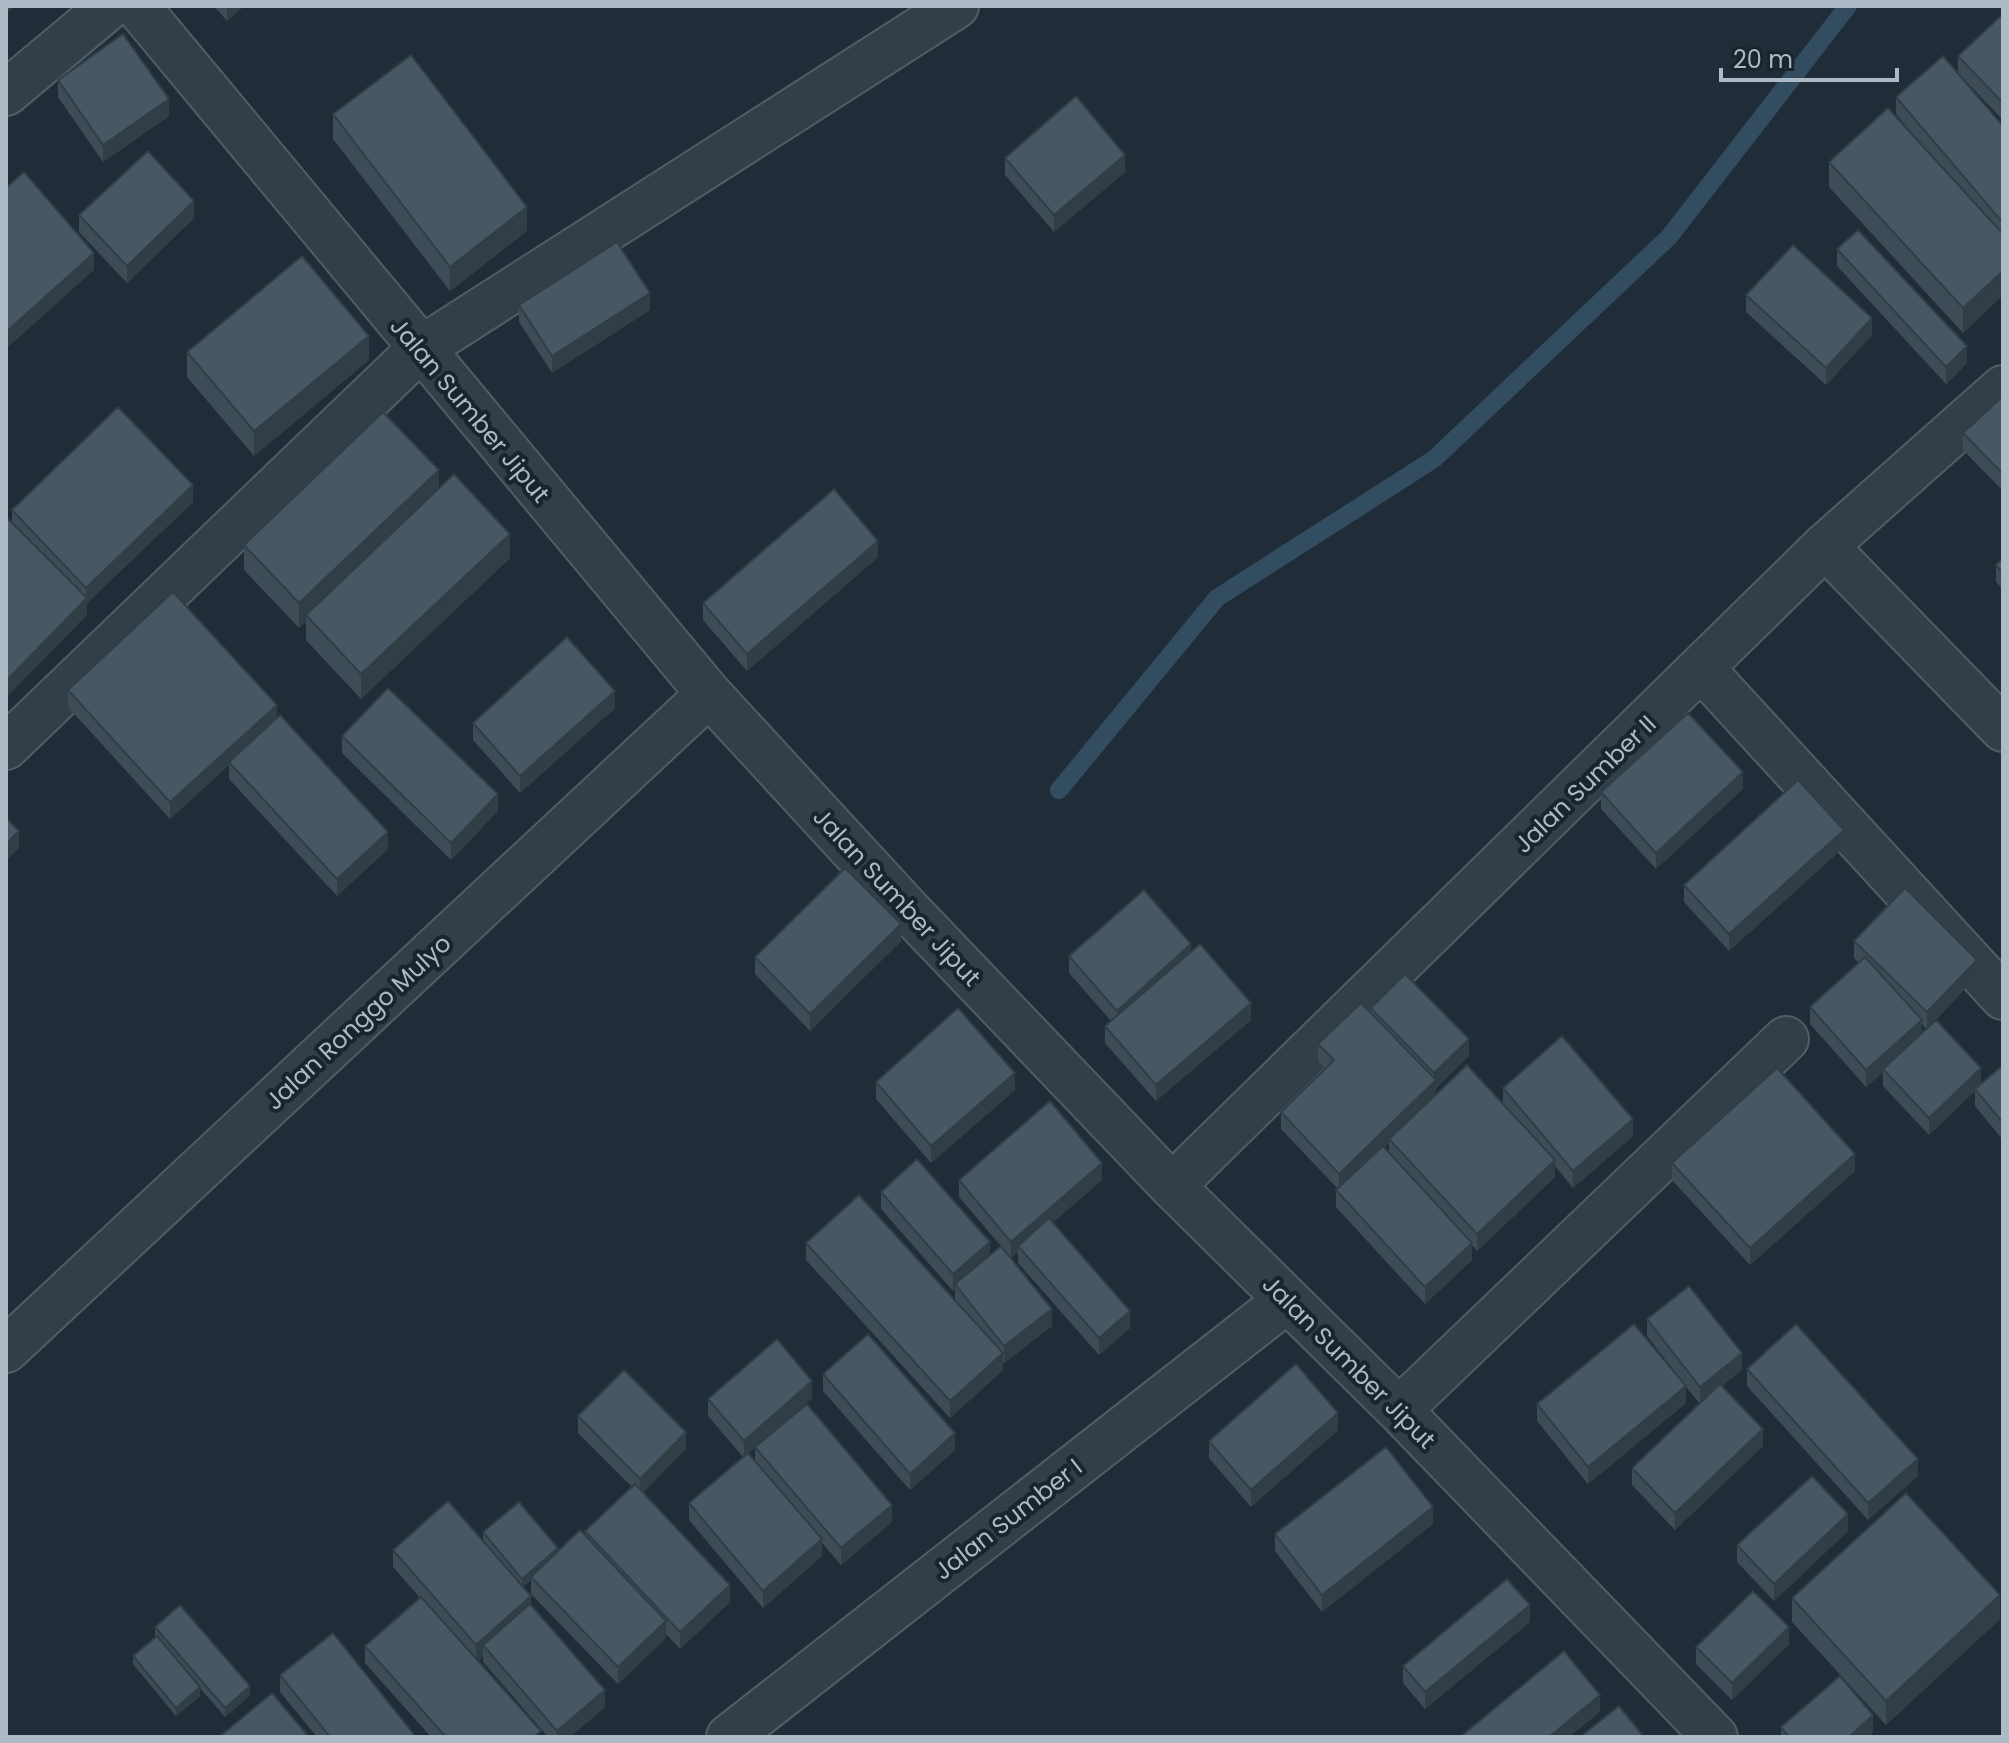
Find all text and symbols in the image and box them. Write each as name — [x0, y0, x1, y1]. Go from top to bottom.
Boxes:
scale bar — [1721, 32, 1897, 82]
text: 20 m — [1733, 43, 1793, 76]
street label: Jalan Sumber Jiput — [383, 310, 557, 510]
street label: Jalan Sumber II — [1507, 708, 1663, 860]
street label: Jalan Sumber Jiput — [806, 801, 988, 993]
street label: Jalan Ronggo Mulyo — [258, 927, 458, 1117]
street label: Jalan Sumber Jiput — [1255, 1268, 1443, 1456]
street label: Jalan Sumber I — [927, 1451, 1089, 1587]

